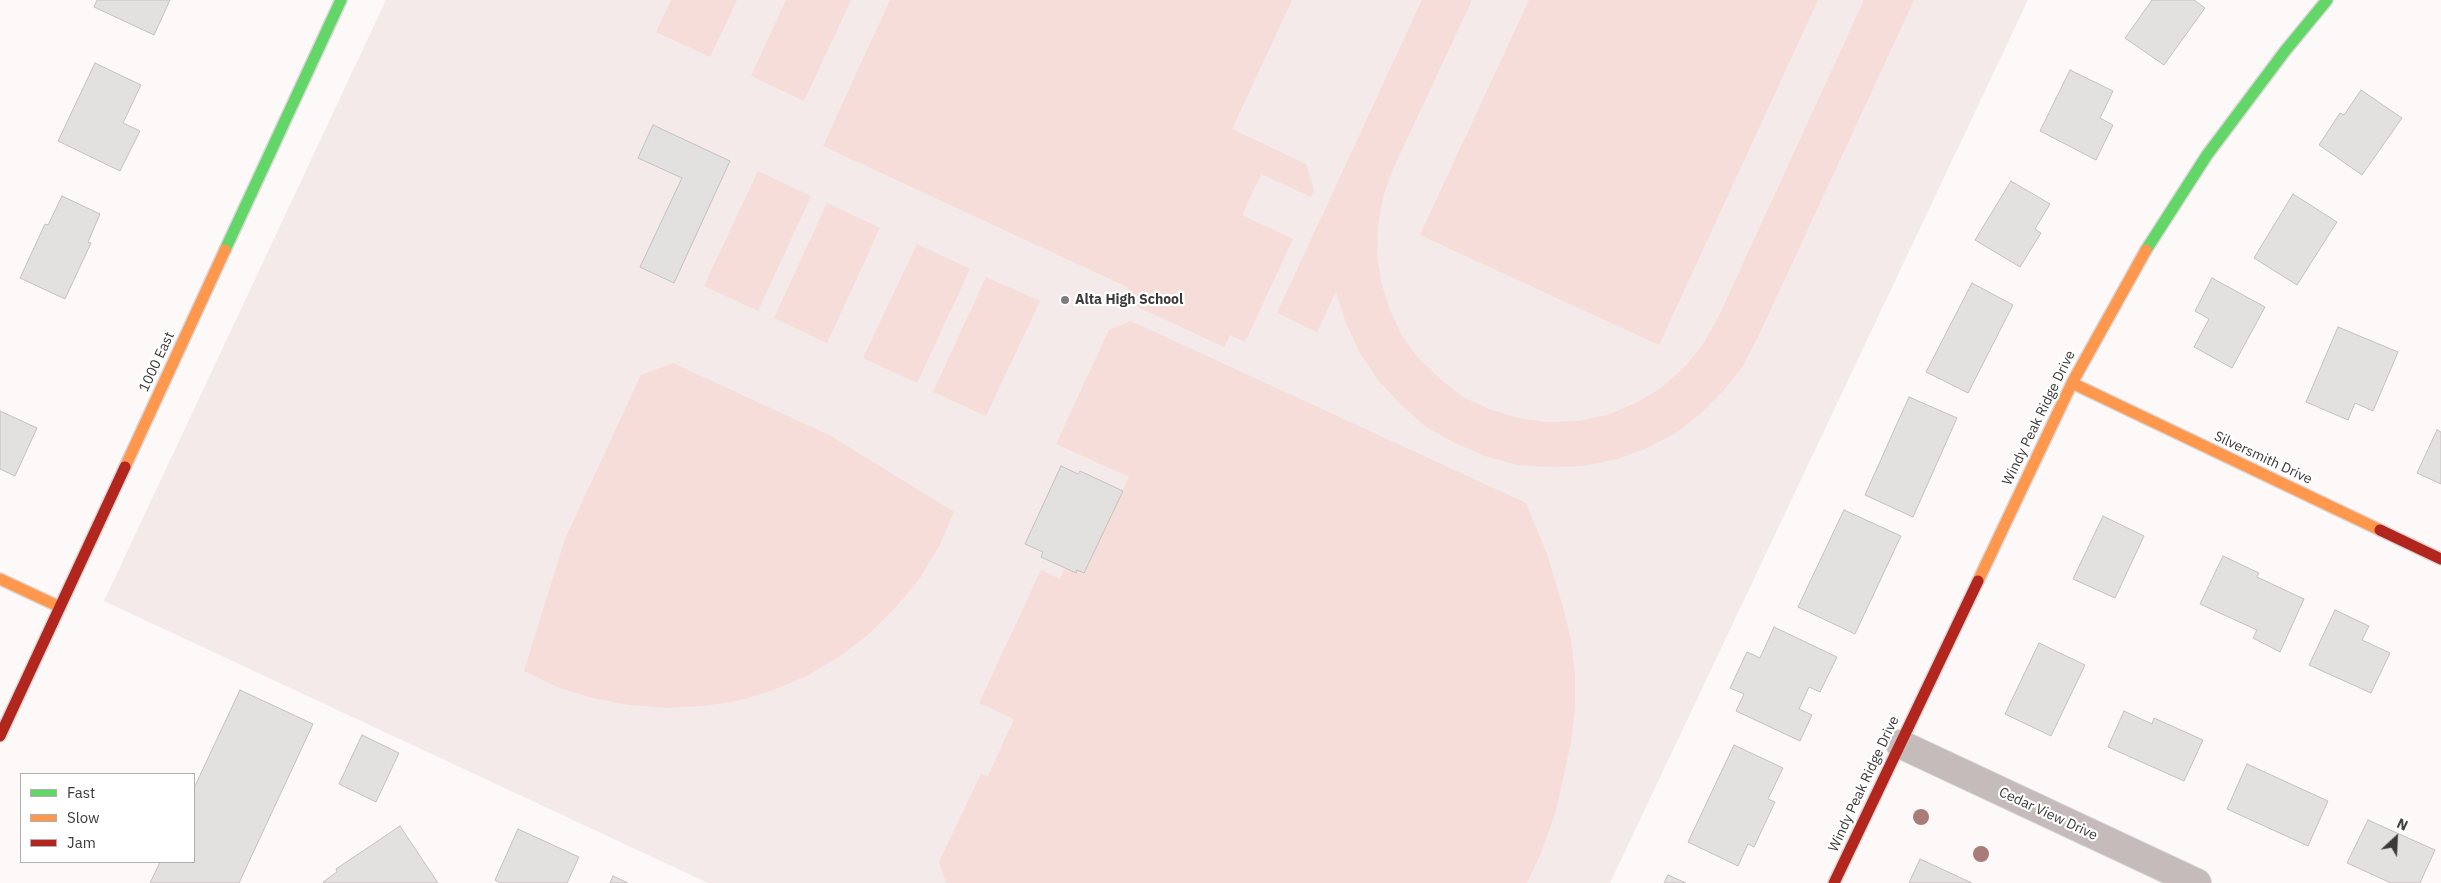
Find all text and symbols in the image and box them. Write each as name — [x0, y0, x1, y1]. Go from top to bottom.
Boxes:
place label: Alta High School — [1075, 292, 1183, 308]
marker: Alta High School — [1059, 294, 1071, 306]
street label: 1000 East — [136, 329, 178, 395]
street label: Windy Peak Ridge Drive — [1999, 348, 2079, 488]
street label: Silversmith Drive — [2211, 428, 2315, 488]
street label: Windy Peak Ridge Drive — [1825, 713, 1903, 855]
legend — [20, 773, 195, 863]
text: Fast — [67, 783, 95, 802]
street label: Cedar View Drive — [1996, 784, 2100, 844]
text: Slow — [67, 808, 100, 827]
north arrow — [2371, 813, 2421, 863]
text: N — [2394, 814, 2411, 835]
text: Jam — [67, 833, 96, 852]

